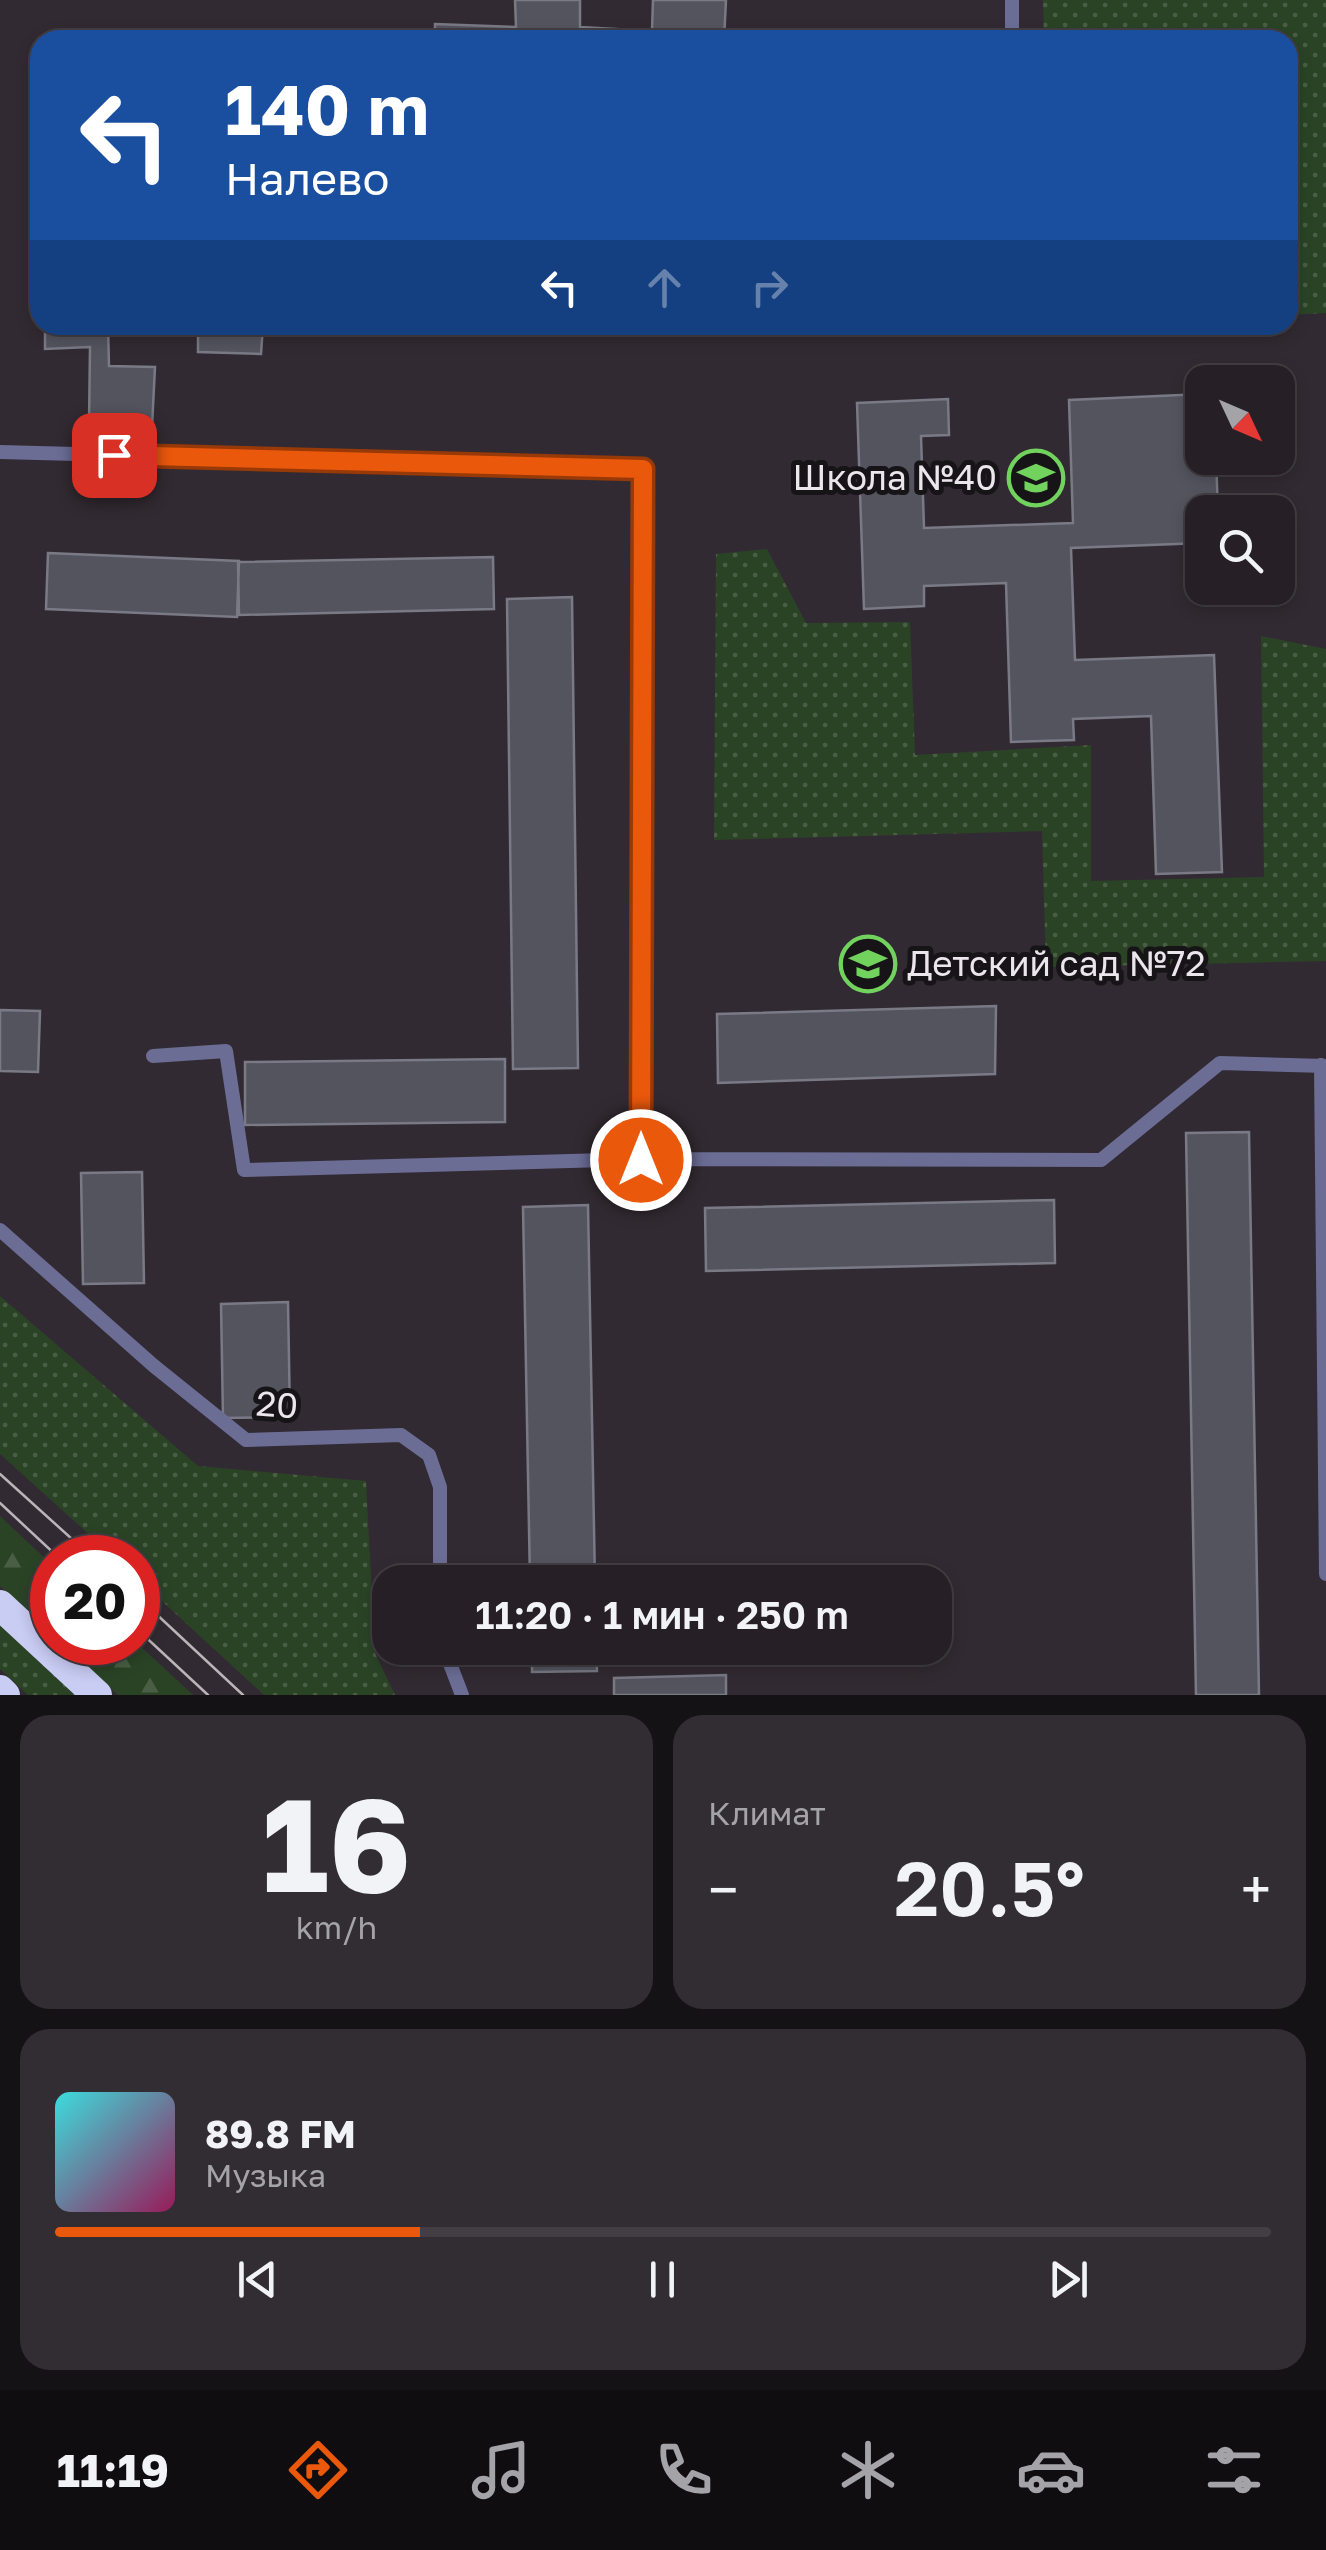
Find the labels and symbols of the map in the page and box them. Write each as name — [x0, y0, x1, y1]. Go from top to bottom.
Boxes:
north arrow — [1185, 365, 1295, 475]
pin — [72, 413, 157, 498]
school or university icon: Школа №40 — [1006, 448, 1066, 508]
place label: Школа №40 — [793, 456, 997, 498]
school or university icon: Детский сад №72 — [838, 934, 898, 994]
place label: Детский сад №72 — [907, 942, 1206, 984]
position arrow — [589, 1108, 693, 1212]
street label: 20 — [255, 1382, 299, 1426]
speed limit sign: 20 — [30, 1535, 160, 1665]

